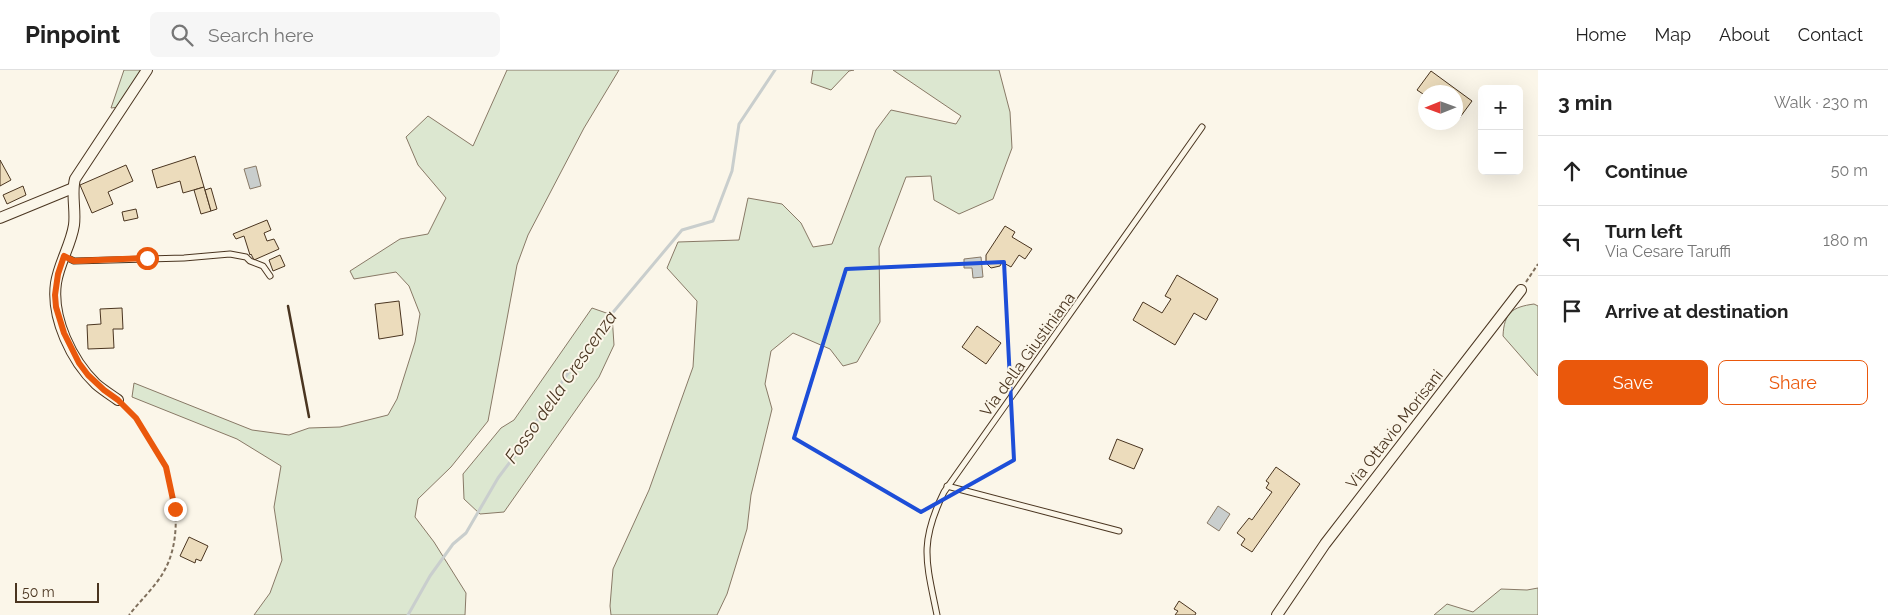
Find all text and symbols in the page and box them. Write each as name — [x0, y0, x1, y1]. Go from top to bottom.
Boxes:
search box — [150, 12, 500, 57]
text: Pinpoint — [25, 20, 120, 49]
icon: search — [168, 21, 196, 49]
text: Search here — [208, 24, 314, 46]
text: Home — [1575, 24, 1626, 45]
text: Map — [1654, 24, 1691, 45]
text: About — [1719, 24, 1770, 45]
text: Contact — [1798, 24, 1863, 45]
north arrow — [1418, 85, 1463, 130]
map controls — [1478, 85, 1523, 175]
button: + — [1478, 85, 1523, 130]
text: 3 min — [1558, 90, 1612, 115]
text: Walk · 230 m — [1774, 93, 1868, 112]
button: − — [1478, 130, 1523, 175]
icon: ahead — [1558, 157, 1586, 185]
text: Continue — [1605, 160, 1688, 182]
text: 50 m — [1831, 161, 1868, 180]
text: Turn left — [1605, 220, 1682, 242]
icon: left — [1558, 227, 1586, 255]
text: 180 m — [1823, 231, 1868, 250]
text: Via Cesare Taruffi — [1605, 242, 1731, 261]
route start — [136, 247, 159, 270]
street label: Via della Giustiniana — [976, 289, 1079, 420]
icon: arrive — [1558, 297, 1586, 325]
text: Arrive at destination — [1605, 300, 1789, 322]
water label: Fosso della Crescenza — [500, 306, 621, 467]
button: Save — [1558, 360, 1708, 405]
button: Share — [1718, 360, 1868, 405]
street label: Via Ottavio Morisani — [1342, 366, 1447, 493]
route end — [164, 498, 187, 521]
scale bar — [15, 580, 99, 603]
text: 50 m — [22, 584, 55, 600]

